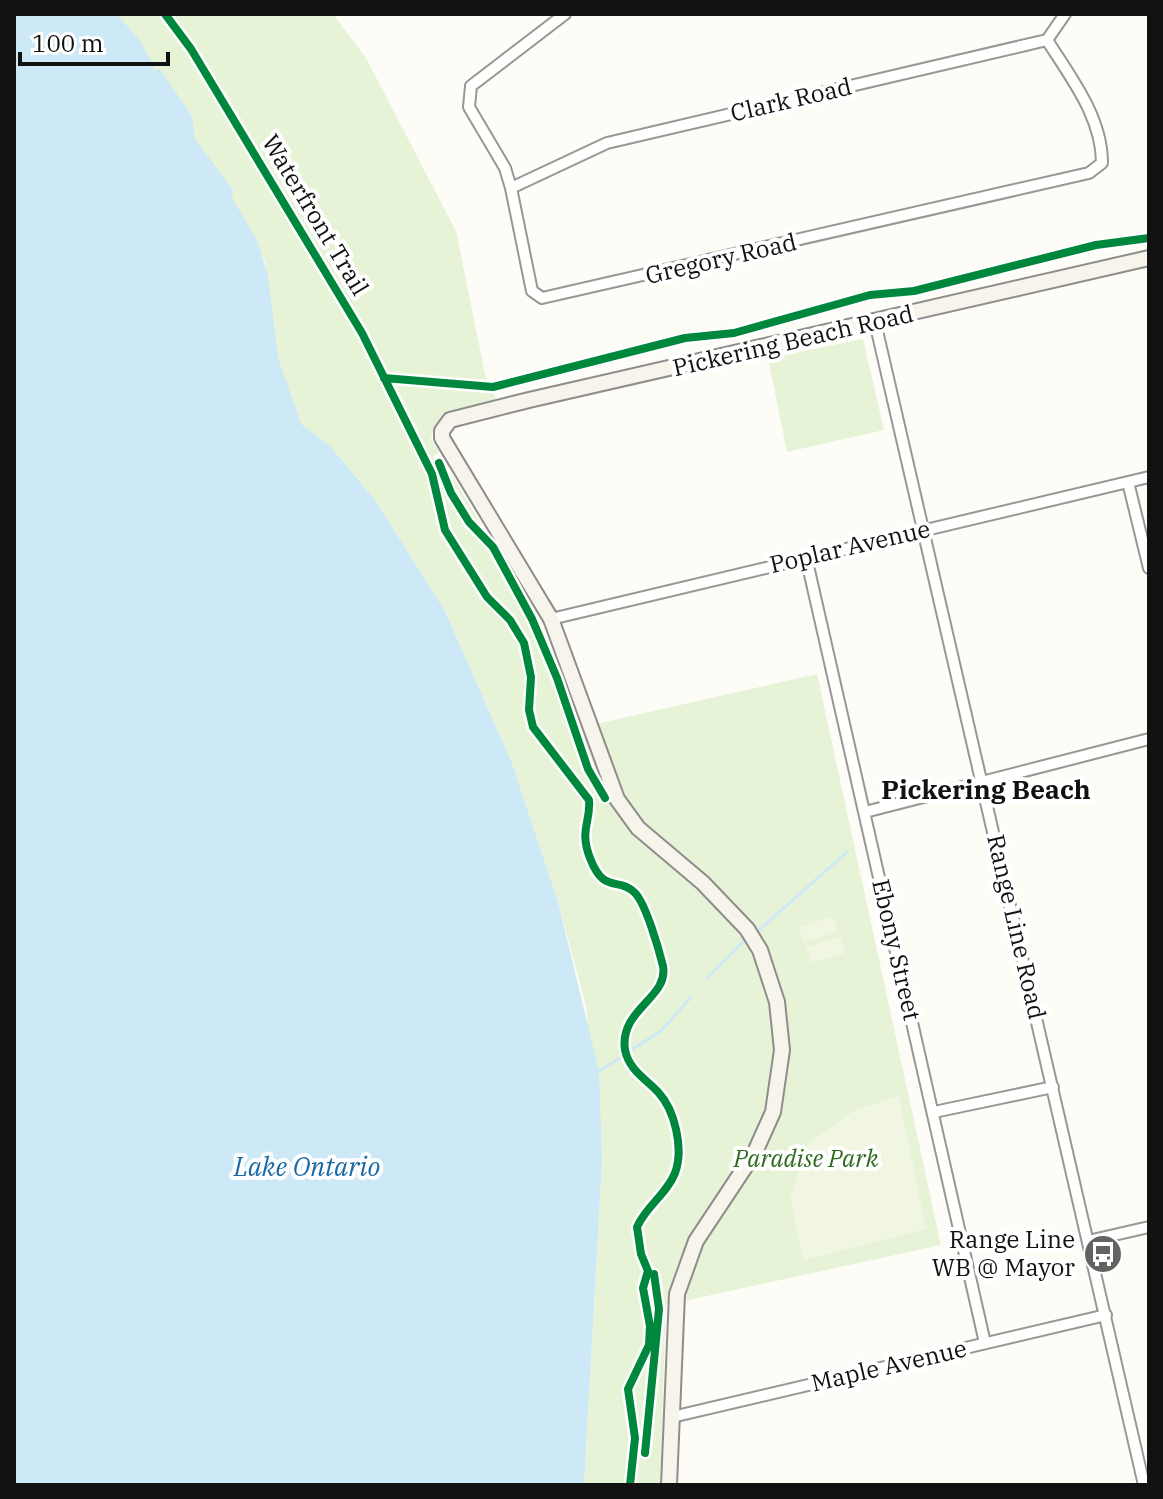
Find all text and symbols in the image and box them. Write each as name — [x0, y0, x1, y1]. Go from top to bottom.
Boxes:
scale bar — [20, 16, 168, 66]
text: 100 m — [32, 27, 104, 59]
street label: Clark Road — [727, 70, 854, 128]
street label: Waterfront Trail — [255, 128, 377, 301]
street label: Gregory Road — [642, 225, 800, 291]
street label: Pickering Beach Road — [669, 297, 916, 383]
street label: Poplar Avenue — [766, 512, 933, 580]
district label: Pickering Beach — [881, 772, 1091, 806]
street label: Range Line Road — [980, 831, 1054, 1022]
street label: Ebony Street — [865, 876, 929, 1024]
park label: Paradise Park — [733, 1142, 879, 1174]
water label: Lake Ontario — [233, 1149, 380, 1183]
place label: Range Line WB @ Mayor — [932, 1223, 1075, 1283]
bus stop icon: Range Line WB @ Mayor — [1082, 1233, 1124, 1275]
street label: Maple Avenue — [808, 1332, 970, 1398]

